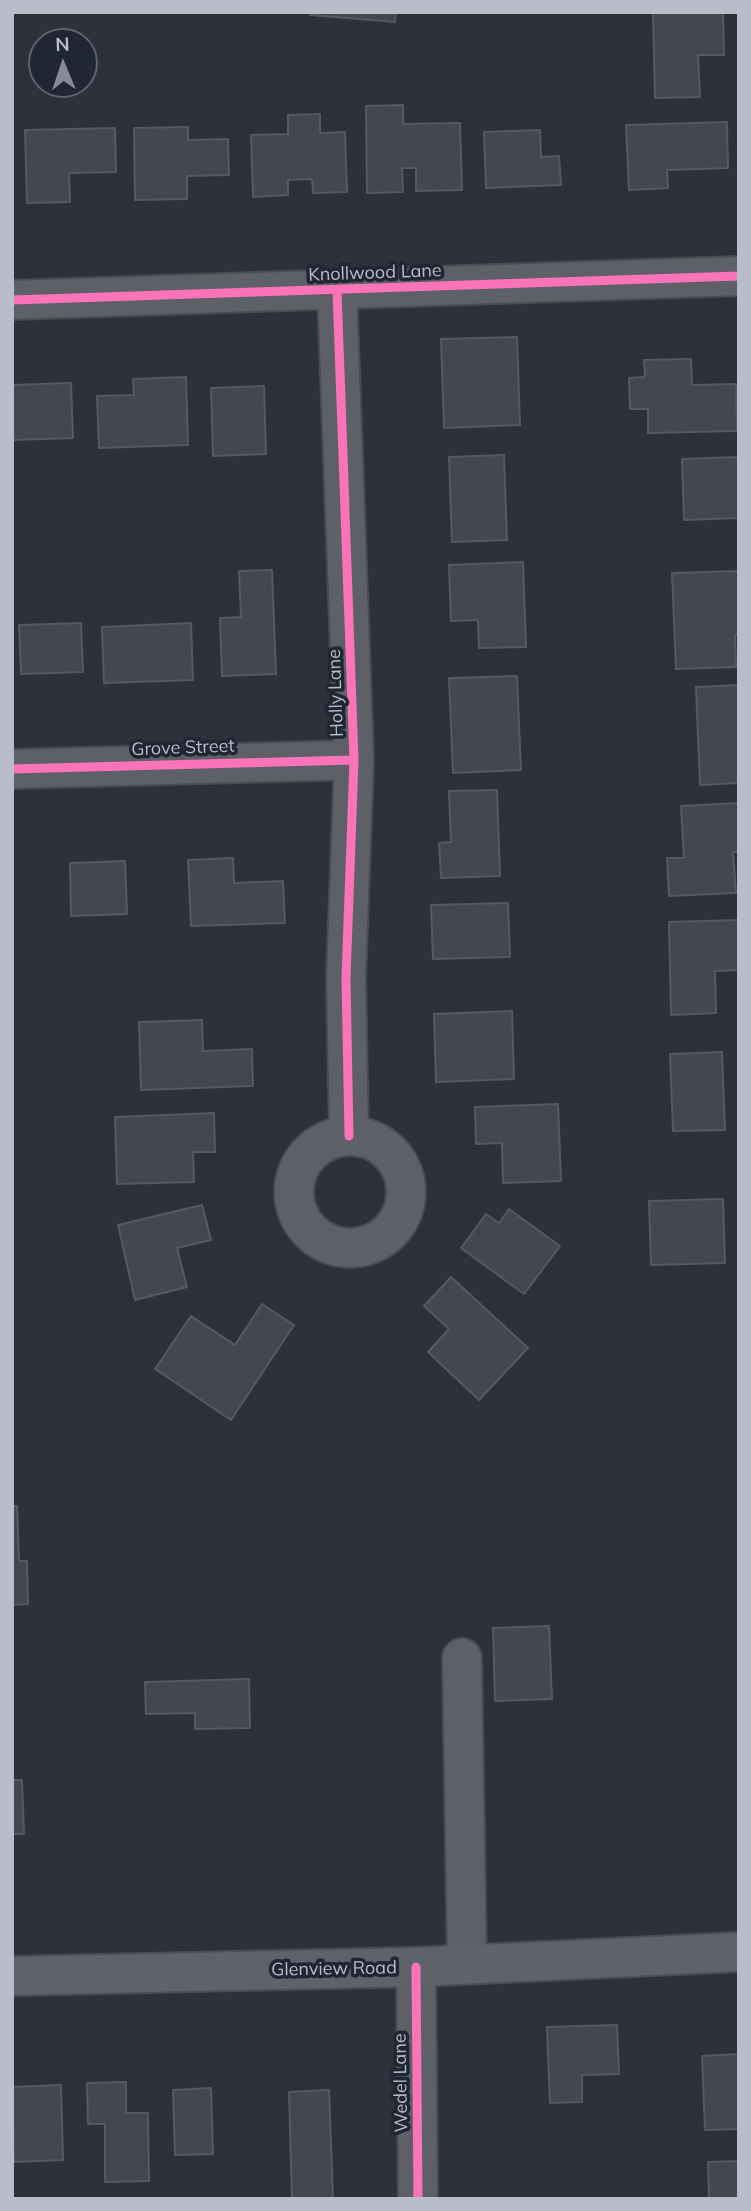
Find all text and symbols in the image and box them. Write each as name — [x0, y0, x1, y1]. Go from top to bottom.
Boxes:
north arrow — [28, 28, 98, 98]
text: N — [55, 32, 70, 56]
street label: Knollwood Lane — [308, 260, 442, 286]
street label: Holly Lane — [324, 649, 348, 737]
street label: Grove Street — [131, 735, 235, 761]
street label: Glenview Road — [271, 1957, 397, 1981]
street label: Wedel Lane — [389, 2033, 413, 2133]

